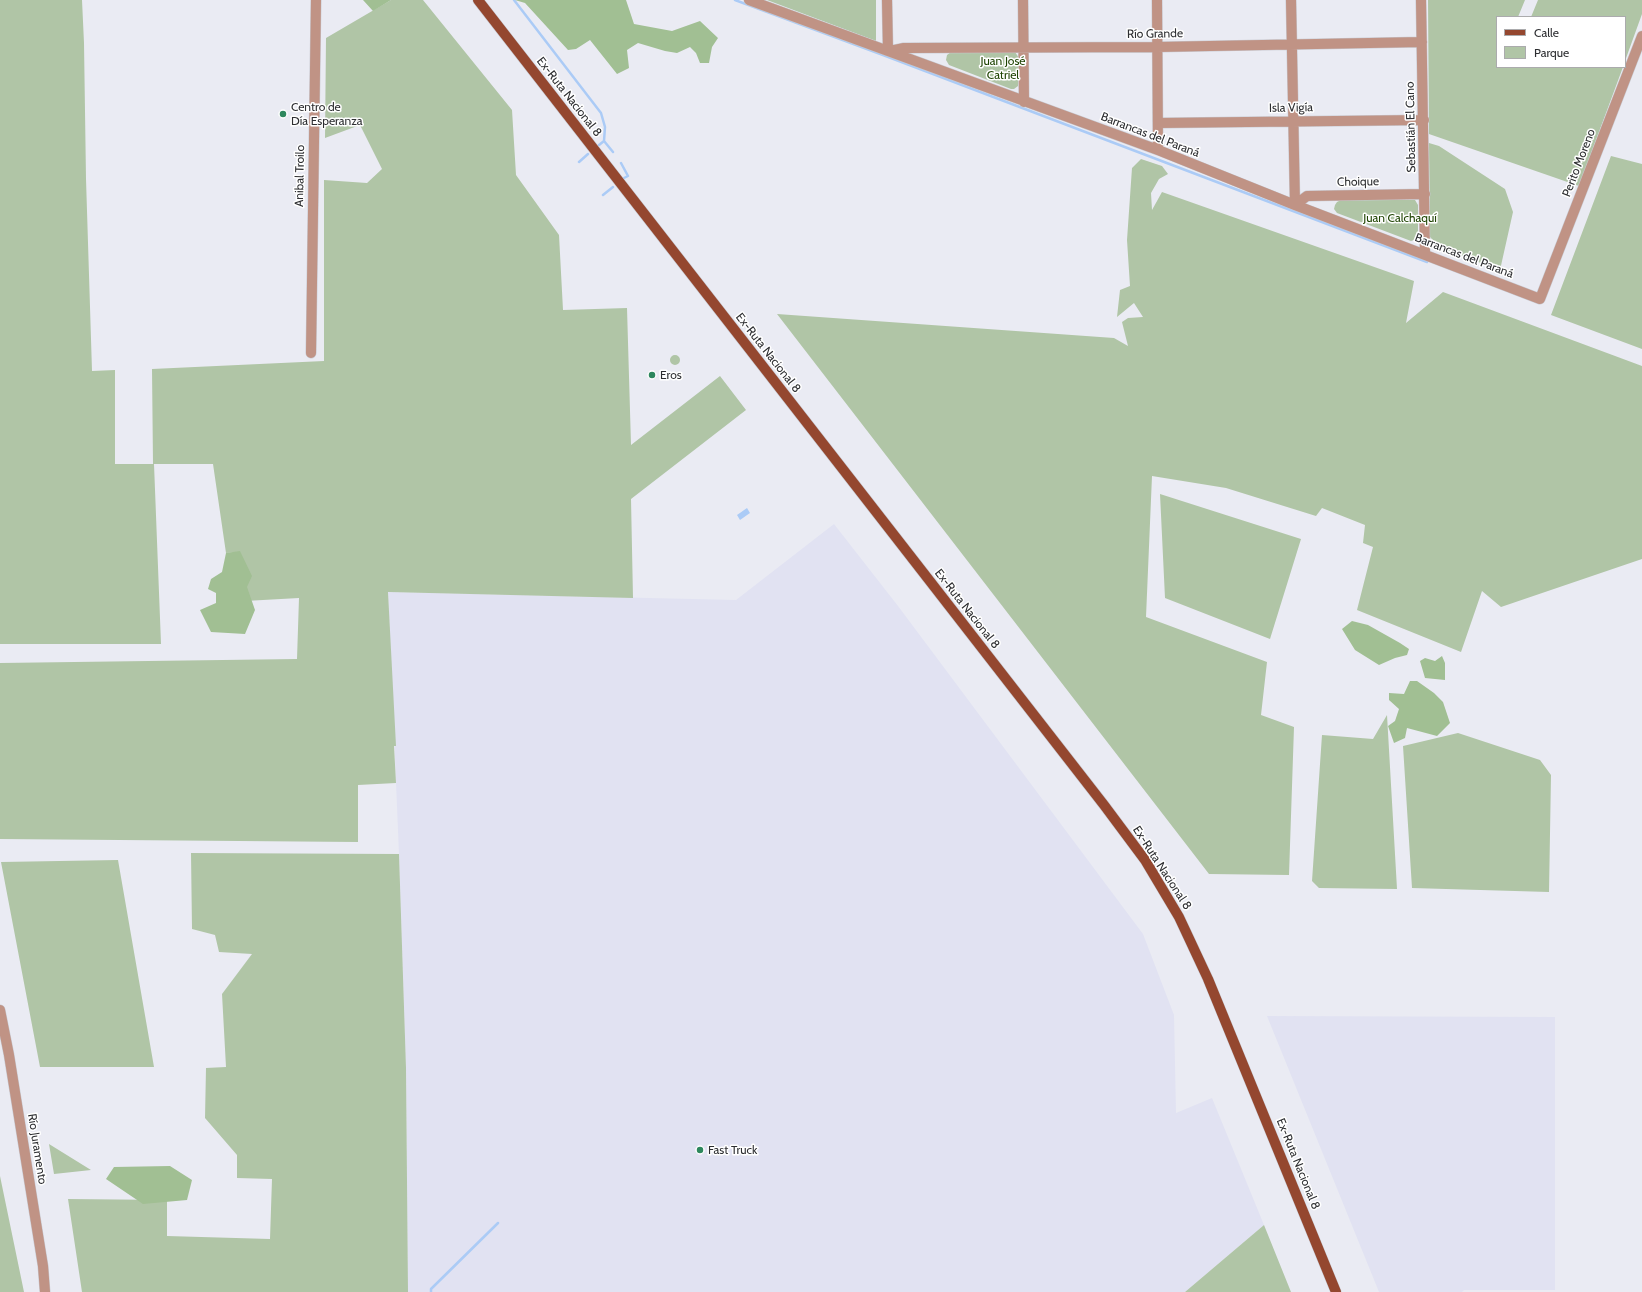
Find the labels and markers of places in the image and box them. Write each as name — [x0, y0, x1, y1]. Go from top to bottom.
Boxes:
place label: Centro de Día Esperanza — [291, 100, 363, 128]
marker: Centro de Día Esperanza — [278, 109, 288, 119]
place label: Eros — [660, 368, 682, 382]
marker: Eros — [647, 370, 657, 380]
place label: Fast Truck — [708, 1143, 757, 1157]
marker: Fast Truck — [695, 1145, 705, 1155]

